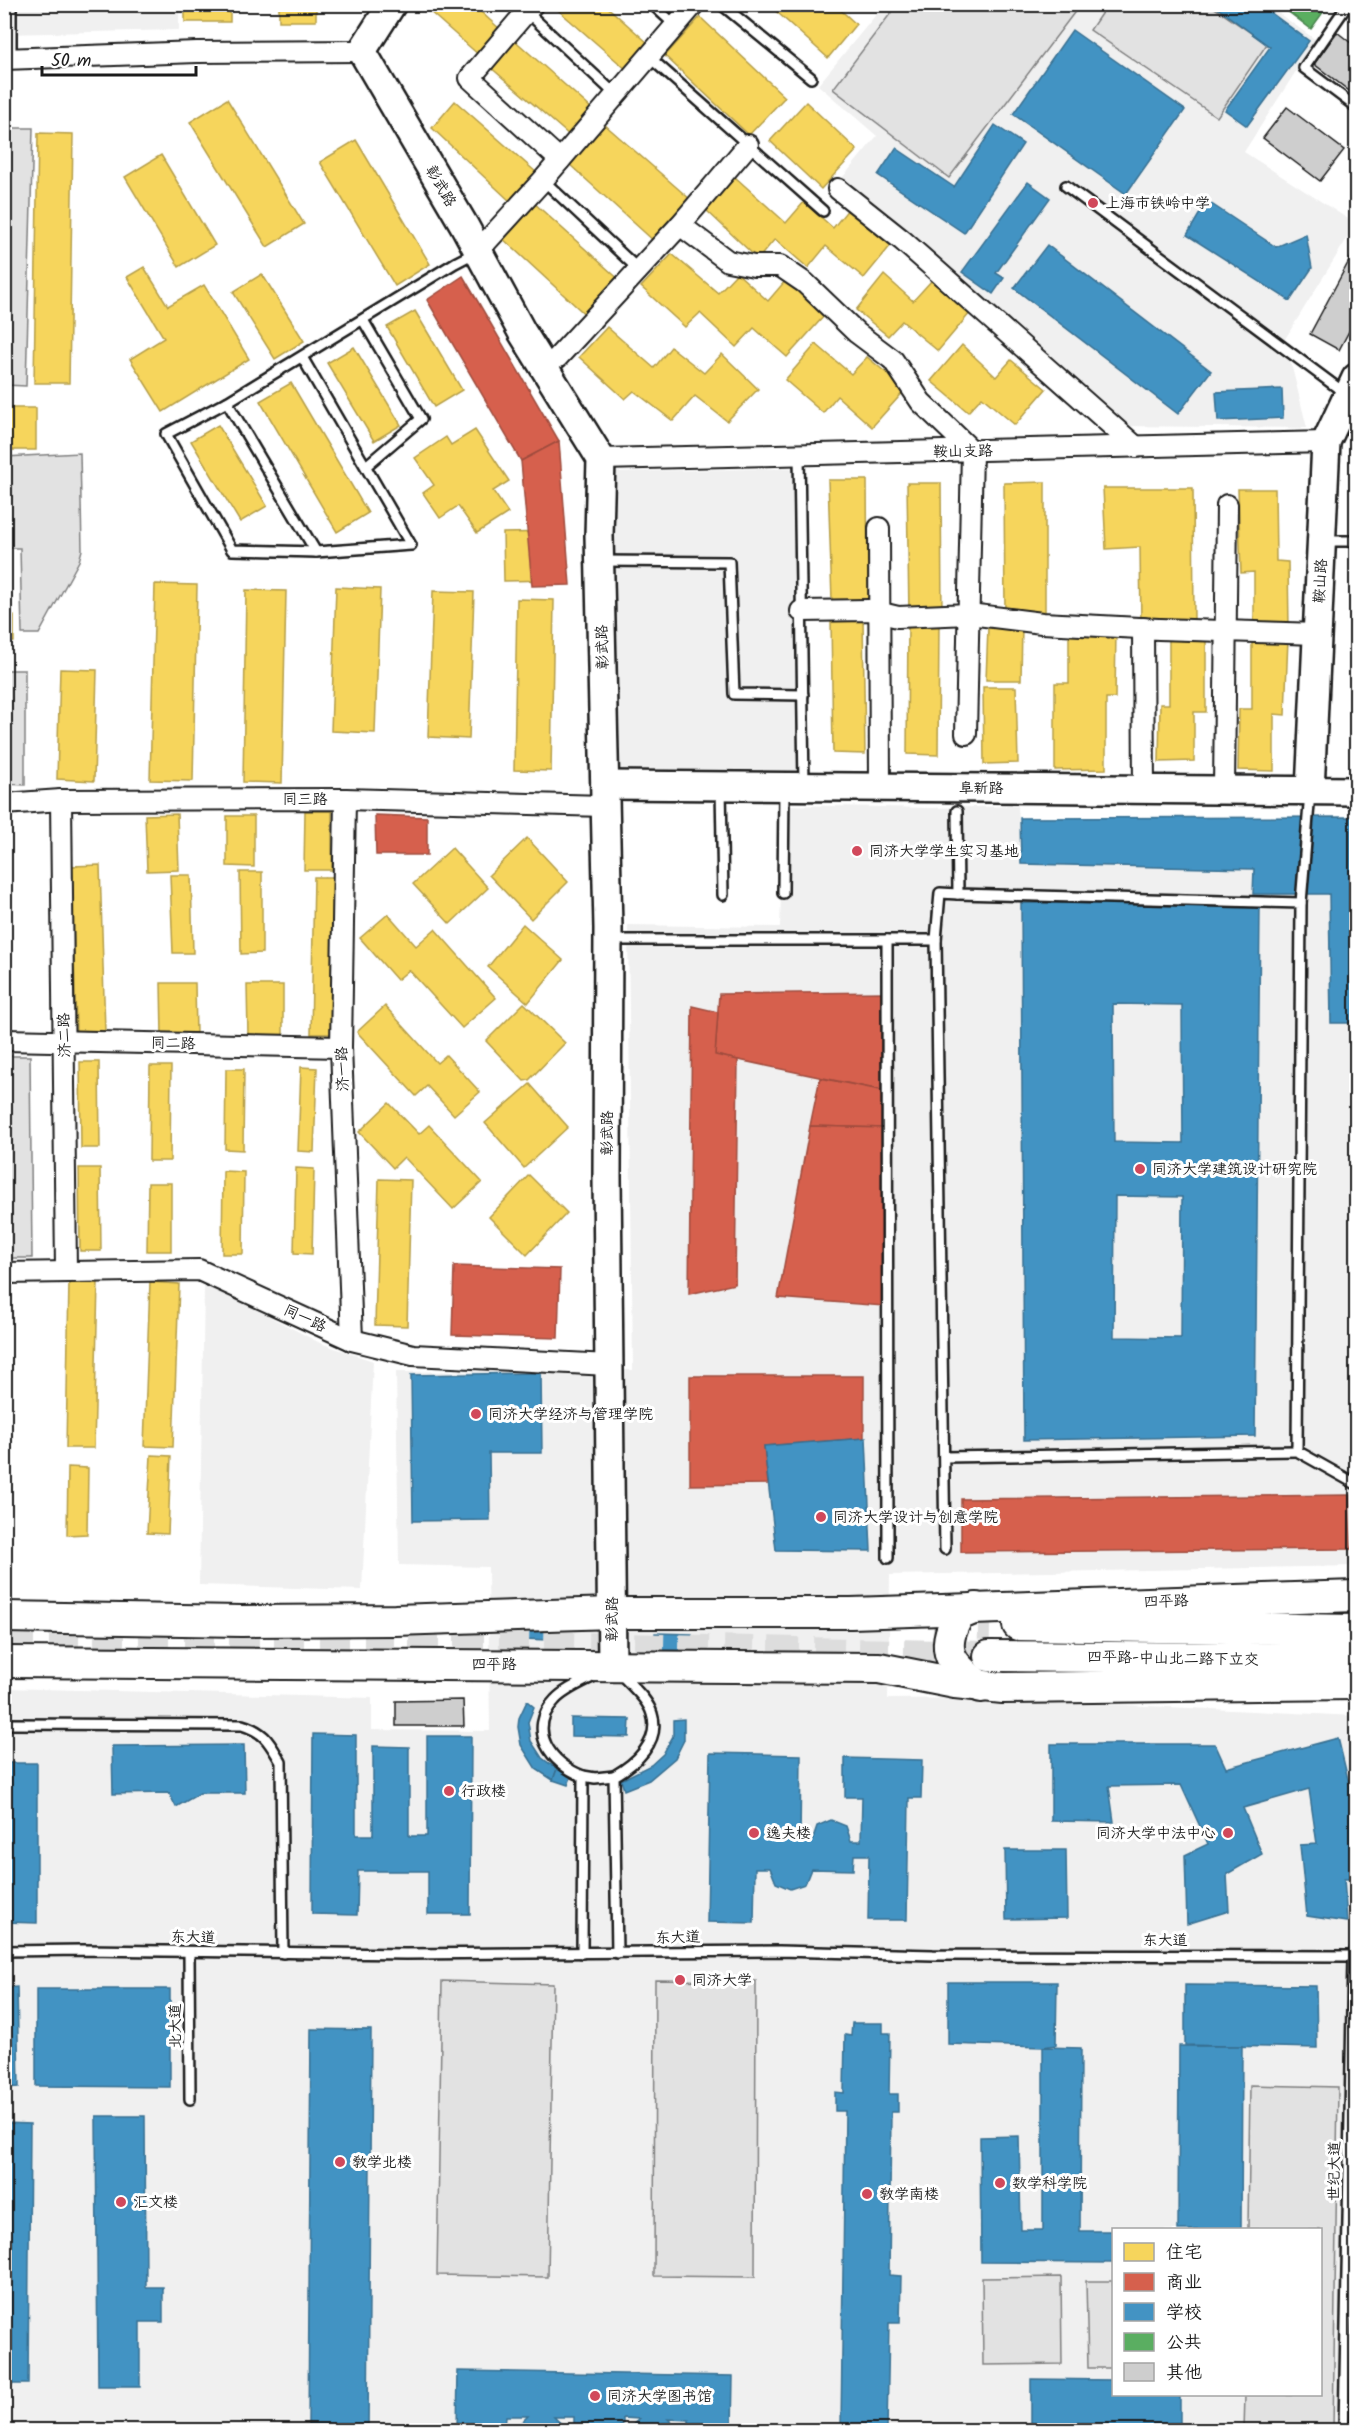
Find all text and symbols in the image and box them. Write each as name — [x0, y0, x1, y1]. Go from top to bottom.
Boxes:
scale bar — [42, 39, 196, 77]
text: 50 m — [51, 47, 91, 76]
street label: 彰武路 — [418, 161, 462, 212]
place label: 上海市铁岭中学 — [1105, 192, 1210, 216]
marker: 上海市铁岭中学 — [1086, 196, 1100, 210]
street label: 鞍山支路 — [933, 439, 993, 465]
street label: 鞍山路 — [1308, 558, 1334, 604]
street label: 彰武路 — [591, 624, 615, 670]
street label: 阜新路 — [958, 777, 1004, 801]
street label: 同三路 — [282, 788, 328, 812]
place label: 同济大学学生实习基地 — [869, 840, 1019, 864]
marker: 同济大学学生实习基地 — [850, 844, 864, 858]
street label: 济二路 — [53, 1012, 77, 1058]
street label: 同二路 — [150, 1032, 196, 1056]
street label: 济一路 — [330, 1046, 356, 1092]
street label: 彰武路 — [596, 1110, 620, 1156]
place label: 同济大学建筑设计研究院 — [1152, 1158, 1317, 1182]
marker: 同济大学建筑设计研究院 — [1133, 1162, 1147, 1176]
street label: 同一路 — [279, 1299, 330, 1339]
place label: 同济大学经济与管理学院 — [488, 1403, 653, 1427]
marker: 同济大学经济与管理学院 — [469, 1407, 483, 1421]
place label: 同济大学设计与创意学院 — [833, 1506, 998, 1530]
marker: 同济大学设计与创意学院 — [814, 1510, 828, 1524]
street label: 四平路 — [1143, 1589, 1189, 1615]
street label: 彰武路 — [601, 1596, 625, 1642]
street label: 四平路-中山北二路下立交 — [1087, 1646, 1259, 1672]
street label: 四平路 — [471, 1653, 517, 1677]
place label: 行政楼 — [461, 1780, 506, 1804]
marker: 行政楼 — [442, 1784, 456, 1798]
place label: 逸夫楼 — [766, 1822, 811, 1846]
place label: 同济大学中法中心 — [1096, 1822, 1216, 1846]
marker: 逸夫楼 — [747, 1826, 761, 1840]
marker: 同济大学中法中心 — [1221, 1826, 1235, 1840]
street label: 东大道 — [170, 1926, 216, 1950]
street label: 东大道 — [655, 1926, 701, 1950]
street label: 东大道 — [1142, 1929, 1188, 1953]
place label: 同济大学 — [692, 1969, 752, 1993]
marker: 同济大学 — [673, 1973, 687, 1987]
street label: 北大道 — [164, 2003, 188, 2049]
street label: 世纪大道 — [1322, 2141, 1348, 2201]
place label: 教学北楼 — [352, 2151, 412, 2175]
marker: 教学北楼 — [333, 2155, 347, 2169]
place label: 数学科学院 — [1012, 2172, 1087, 2196]
marker: 数学科学院 — [993, 2176, 1007, 2190]
place label: 教学南楼 — [879, 2183, 939, 2207]
marker: 教学南楼 — [860, 2187, 874, 2201]
place label: 汇文楼 — [133, 2191, 178, 2215]
marker: 汇文楼 — [114, 2195, 128, 2209]
legend — [1112, 2228, 1322, 2396]
text: 住宅 — [1166, 2239, 1202, 2268]
text: 商业 — [1166, 2269, 1202, 2298]
text: 学校 — [1166, 2299, 1202, 2328]
text: 公共 — [1166, 2329, 1202, 2358]
text: 其他 — [1166, 2359, 1202, 2388]
place label: 同济大学图书馆 — [607, 2385, 712, 2409]
marker: 同济大学图书馆 — [588, 2389, 602, 2403]

